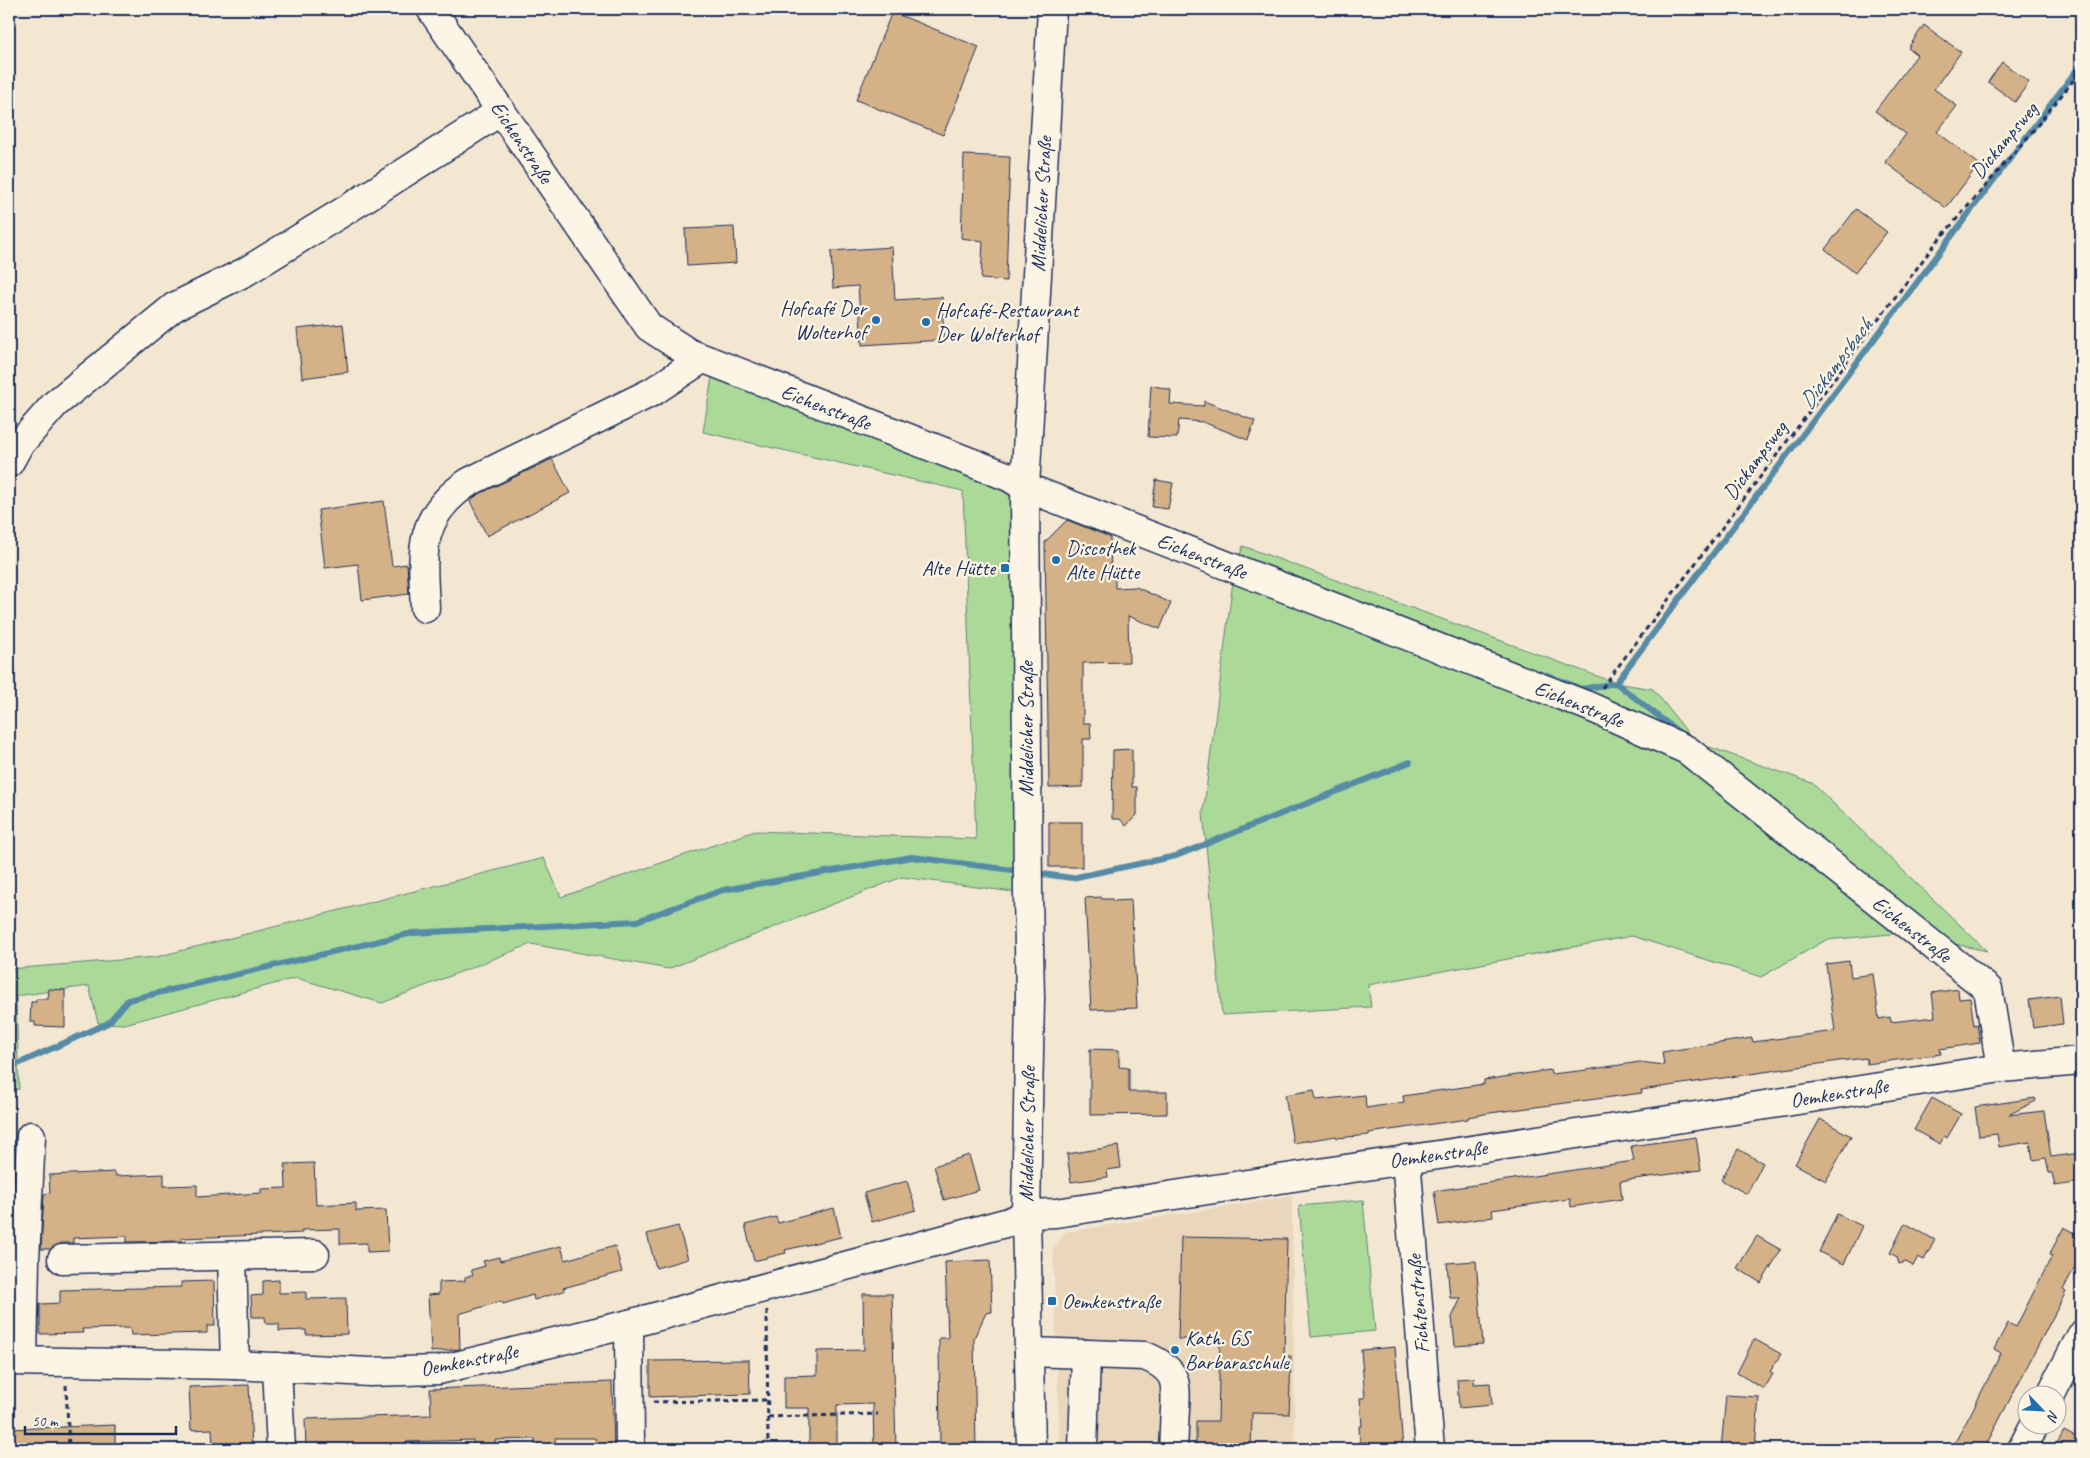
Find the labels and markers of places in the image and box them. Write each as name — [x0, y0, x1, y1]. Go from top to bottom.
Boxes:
place label: Hofcafé Der Wolterhof — [780, 295, 870, 345]
place label: Hofcafé-Restaurant Der Wolterhof — [936, 297, 1080, 347]
marker: Hofcafé Der Wolterhof — [870, 314, 882, 326]
marker: Hofcafé-Restaurant Der Wolterhof — [920, 316, 932, 328]
place label: Discothek Alte Hütte — [1066, 535, 1141, 585]
marker: Discothek Alte Hütte — [1050, 554, 1062, 566]
place label: Alte Hütte — [922, 555, 997, 581]
marker: Alte Hütte — [999, 562, 1011, 574]
place label: Oemkenstraße — [1062, 1288, 1163, 1314]
marker: Oemkenstraße — [1046, 1295, 1058, 1307]
place label: Kath. GS Barbaraschule — [1185, 1325, 1290, 1375]
marker: Kath. GS Barbaraschule — [1169, 1344, 1181, 1356]

